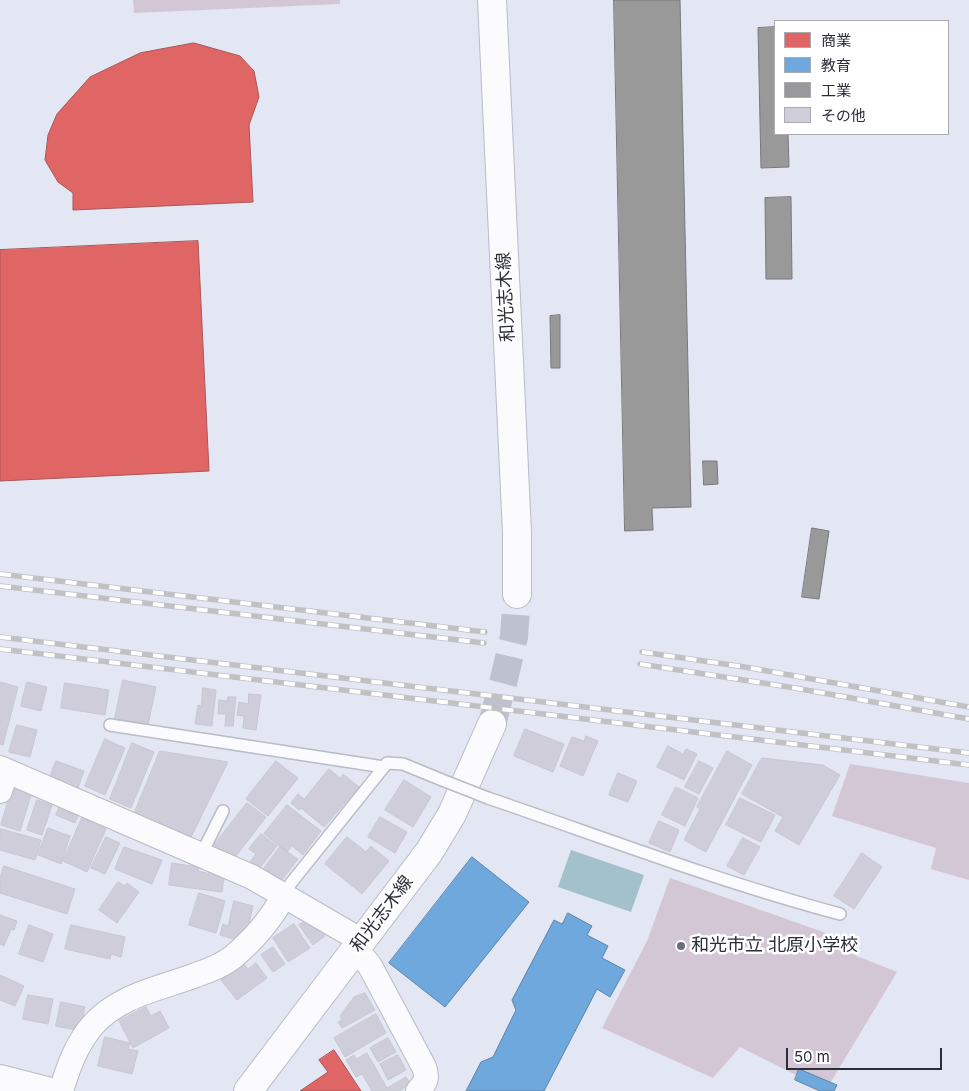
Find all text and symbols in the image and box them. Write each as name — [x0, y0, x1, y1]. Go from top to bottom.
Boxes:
legend — [774, 20, 949, 135]
text: 商業 — [821, 31, 851, 50]
text: 教育 — [821, 56, 851, 75]
text: 工業 — [821, 81, 851, 100]
text: その他 — [821, 106, 866, 125]
street label: 和光志木線 — [493, 251, 519, 343]
street label: 和光志木線 — [346, 872, 418, 956]
place label: 和光市立 北原小学校 — [691, 935, 858, 957]
marker: 和光市立 北原小学校 — [675, 940, 687, 952]
scale bar — [789, 1038, 945, 1070]
text: 50 m — [794, 1047, 830, 1066]

